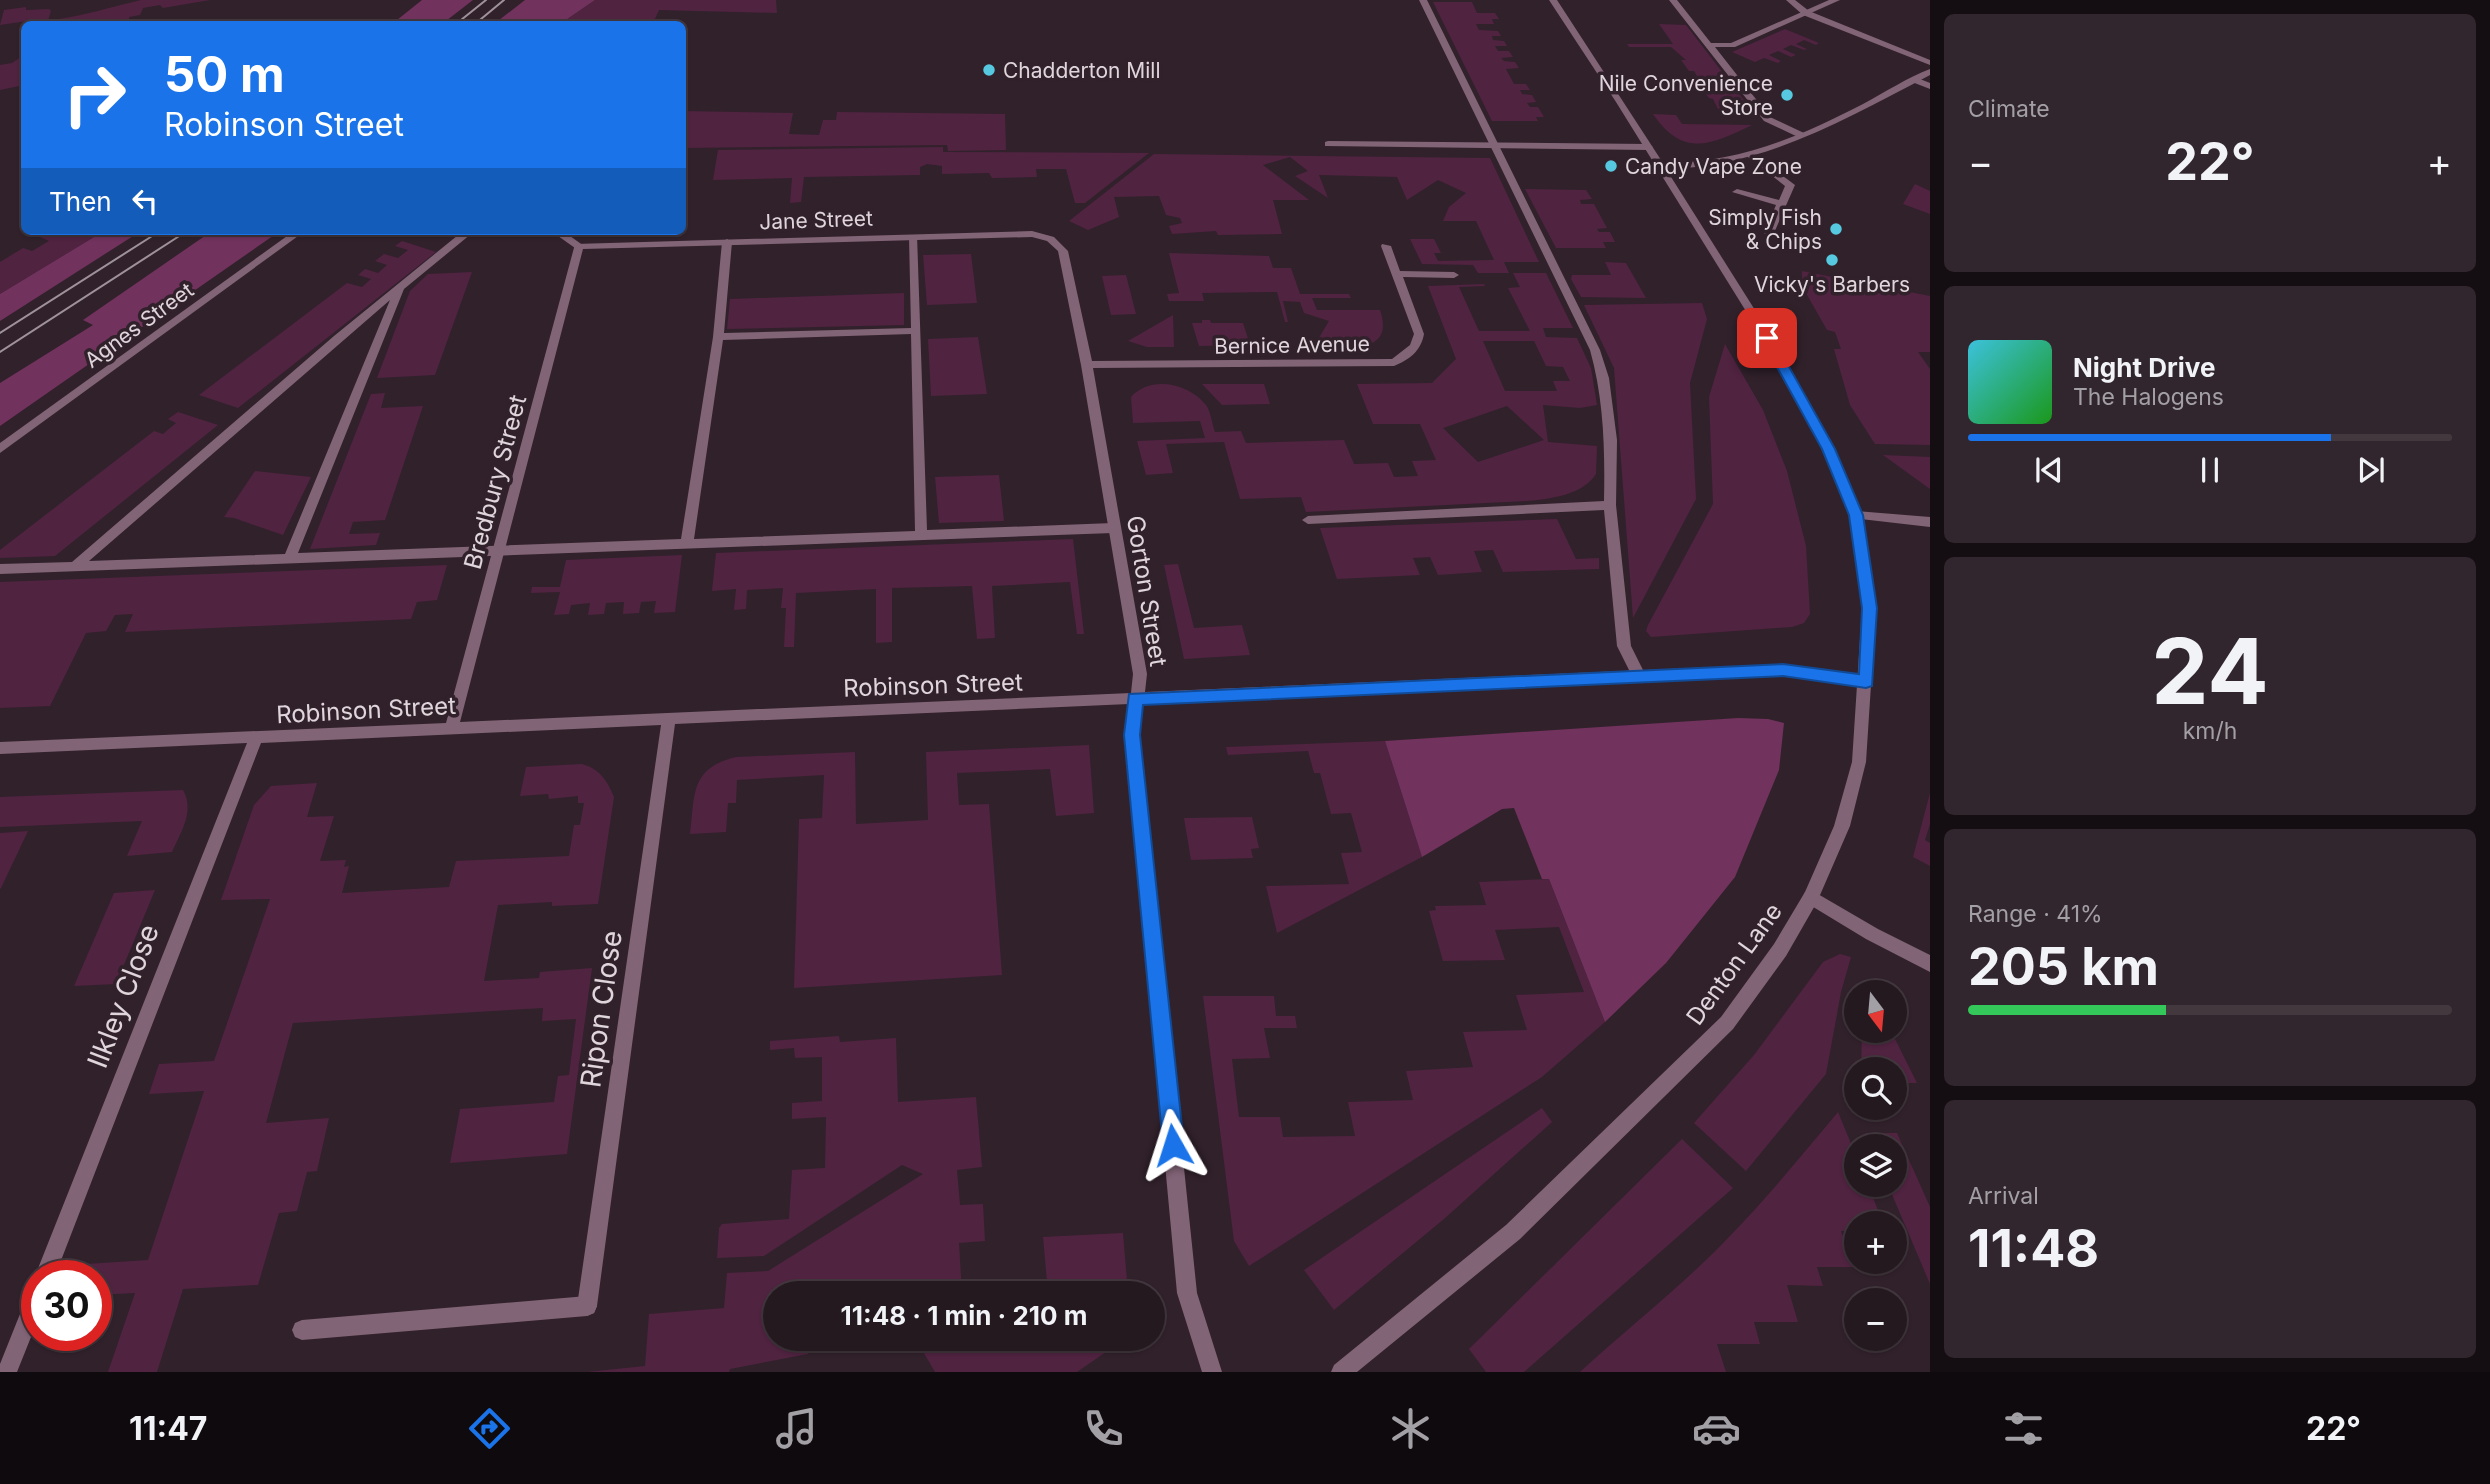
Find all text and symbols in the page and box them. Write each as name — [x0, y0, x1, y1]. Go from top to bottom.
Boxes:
text: 50 m — [164, 45, 285, 104]
icon: right — [49, 49, 140, 140]
place label: Chadderton Mill — [1003, 58, 1161, 83]
marker: Chadderton Mill — [981, 62, 997, 78]
place label: Nile Convenience Store — [1599, 71, 1773, 120]
marker: Nile Convenience Store — [1779, 87, 1795, 103]
text: Climate — [1968, 95, 2050, 123]
text: Robinson Street — [164, 105, 404, 144]
text: 22° — [2165, 130, 2255, 193]
text: − — [1968, 139, 1993, 185]
text: + — [2427, 139, 2452, 185]
place label: Candy Vape Zone — [1625, 154, 1802, 179]
marker: Candy Vape Zone — [1603, 158, 1619, 174]
icon: left — [126, 182, 164, 220]
text: Then — [49, 186, 112, 217]
place label: Simply Fish & Chips — [1708, 205, 1822, 254]
street label: Jane Street — [759, 206, 873, 234]
marker: Simply Fish & Chips — [1828, 221, 1844, 237]
marker: Vicky's Barbers — [1824, 252, 1840, 268]
place label: Vicky's Barbers — [1754, 272, 1910, 297]
street label: Agnes Street — [80, 277, 198, 373]
pin — [1737, 308, 1797, 368]
icon: arrive — [1748, 319, 1786, 357]
street label: Bernice Avenue — [1214, 331, 1370, 359]
text: Night Drive — [2073, 352, 2215, 383]
text: The Halogens — [2073, 383, 2224, 411]
street label: Bredbury Street — [458, 392, 532, 572]
icon: previous — [2030, 451, 2068, 489]
icon: pause — [2191, 451, 2229, 489]
icon: next — [2352, 451, 2390, 489]
street label: Gorton Street — [1121, 513, 1173, 669]
text: 24 — [2151, 616, 2269, 726]
street label: Robinson Street — [843, 667, 1024, 703]
street label: Robinson Street — [275, 691, 457, 729]
text: km/h — [2183, 717, 2237, 745]
street label: Denton Lane — [1680, 897, 1788, 1031]
text: Range · 41% — [1968, 900, 2103, 928]
street label: Ilkley Close — [80, 919, 166, 1073]
street label: Ripon Close — [573, 928, 629, 1090]
text: 205 km — [1968, 935, 2159, 998]
north arrow — [1844, 980, 1908, 1043]
map controls — [1844, 980, 1907, 1351]
button: search — [1844, 1057, 1907, 1120]
position arrow — [1136, 1108, 1210, 1182]
button: layers — [1844, 1134, 1907, 1197]
text: Arrival — [1968, 1182, 2039, 1210]
button: + — [1844, 1211, 1907, 1274]
text: 11:48 — [1968, 1217, 2099, 1280]
speed limit sign: 30 — [21, 1260, 112, 1351]
button: − — [1844, 1288, 1907, 1351]
text: 11:48 · 1 min · 210 m — [841, 1300, 1087, 1331]
icon: directions — [465, 1404, 514, 1453]
icon: music — [772, 1404, 821, 1453]
icon: phone — [1079, 1404, 1128, 1453]
icon: climate — [1386, 1404, 1435, 1453]
icon: car — [1692, 1404, 1741, 1453]
icon: filters — [1999, 1404, 2048, 1453]
text: 11:47 — [129, 1409, 207, 1448]
text: 22° — [2306, 1409, 2361, 1448]

